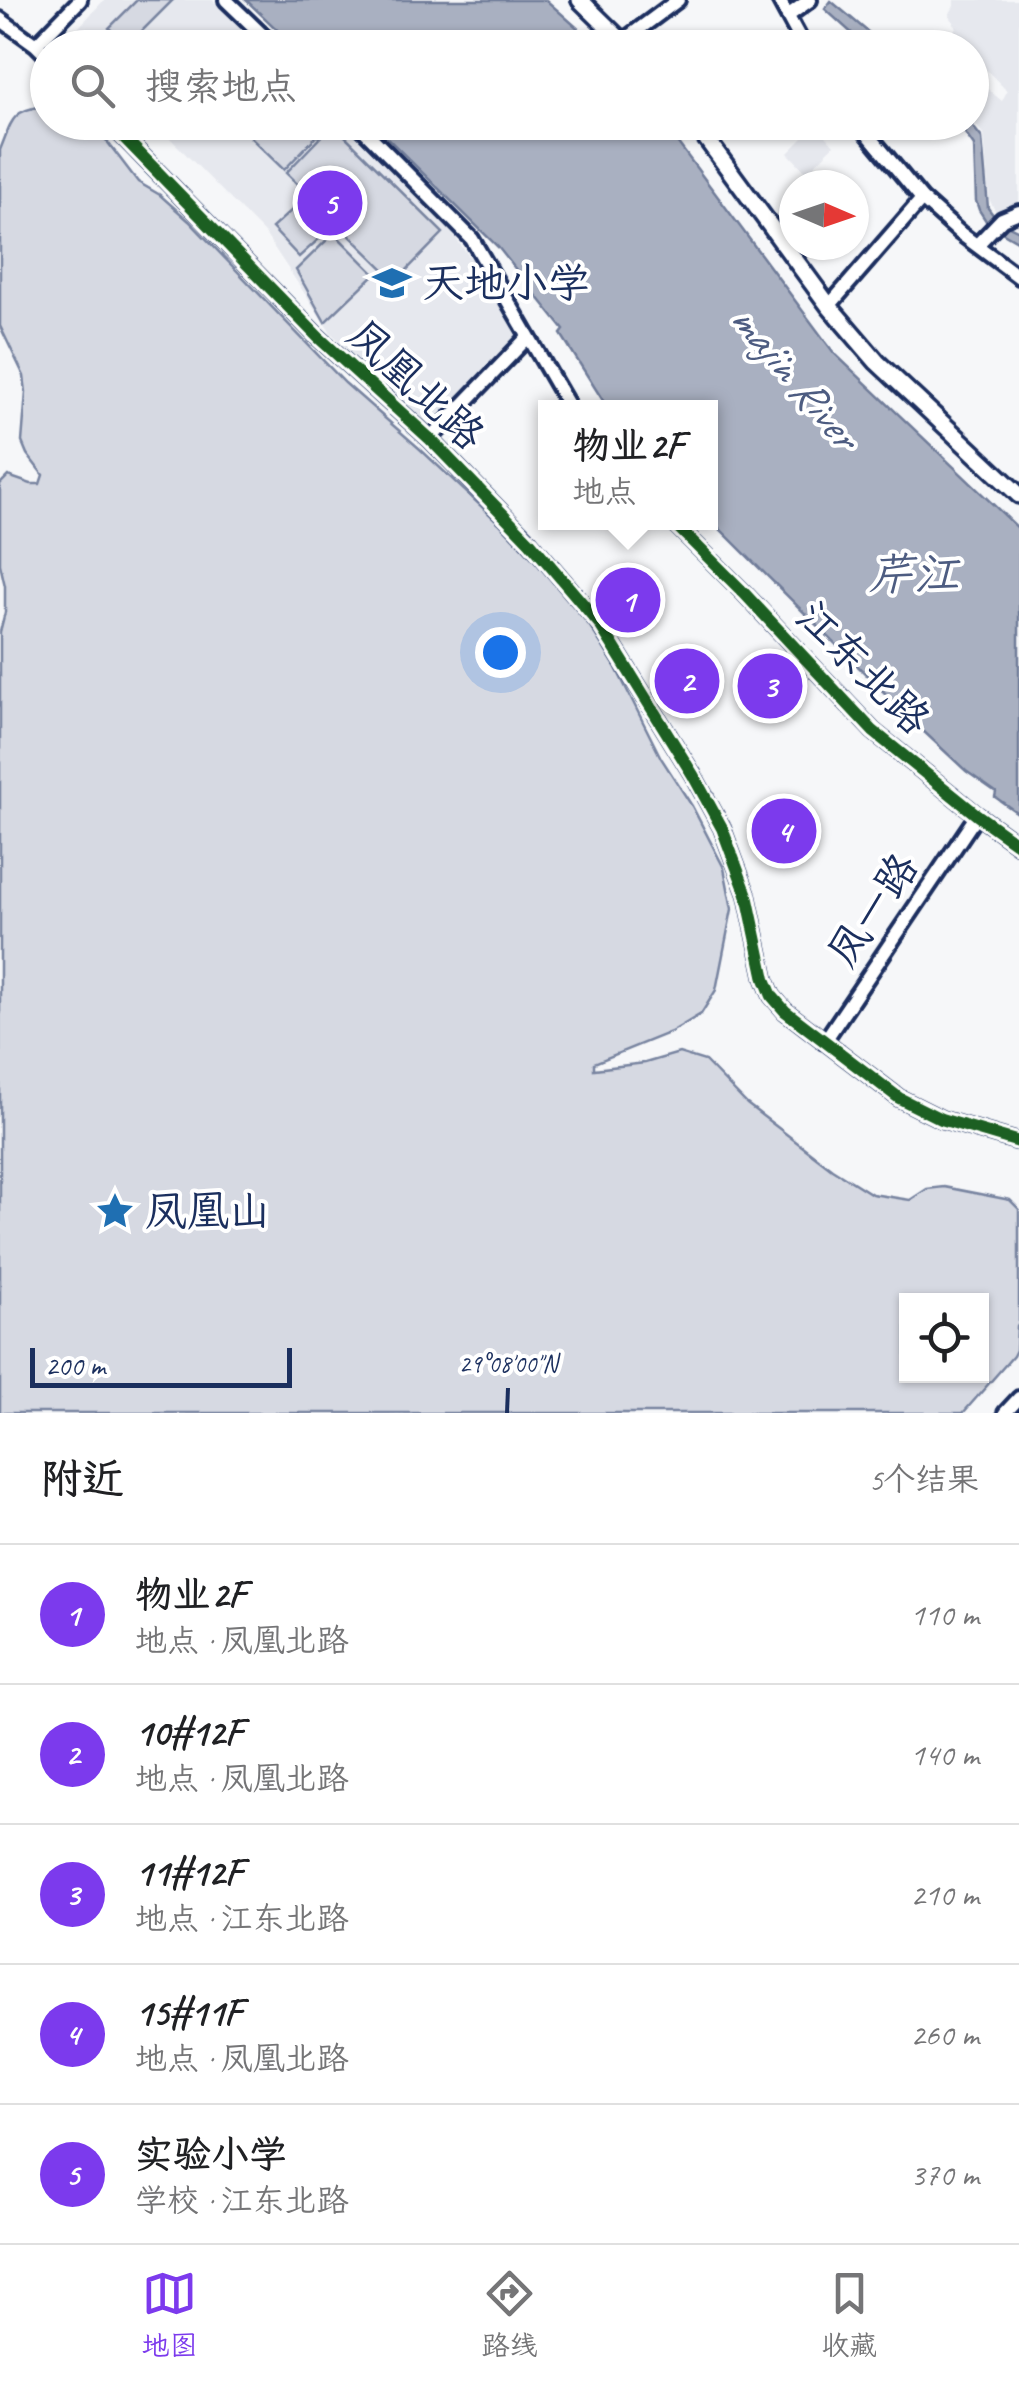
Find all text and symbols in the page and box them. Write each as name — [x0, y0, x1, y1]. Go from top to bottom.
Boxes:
search box — [30, 30, 989, 140]
icon: search — [65, 58, 120, 113]
text: 搜索地点 — [145, 63, 297, 110]
pin: 5 — [298, 166, 362, 240]
north arrow — [779, 170, 869, 260]
place label: 天地小学 — [422, 257, 590, 310]
school or university icon: 天地小学 — [371, 262, 413, 304]
water label: majin River — [717, 292, 875, 465]
street label: 凤凰北路 — [336, 308, 496, 462]
popup — [538, 400, 718, 530]
text: 物业2F — [573, 422, 683, 469]
text: 地点 — [573, 471, 637, 512]
water label: 芹江 — [869, 546, 961, 603]
pin: 1 — [596, 562, 660, 638]
street label: 江东北路 — [785, 590, 941, 746]
your location — [475, 627, 526, 678]
pin: 2 — [654, 644, 720, 718]
pin: 3 — [738, 648, 802, 724]
pin: 4 — [752, 794, 816, 868]
street label: 凤一路 — [816, 843, 930, 977]
place label: 凤凰山 — [145, 1185, 271, 1238]
place icon: 凤凰山 — [94, 1190, 136, 1232]
map controls — [899, 1293, 989, 1383]
button: locate — [899, 1293, 989, 1383]
scale bar — [30, 1343, 292, 1388]
text: 200 m — [45, 1348, 105, 1383]
text: 29°08'00"N — [459, 1348, 561, 1380]
text: 附近 — [40, 1453, 124, 1506]
text: 5个结果 — [869, 1459, 979, 1500]
text: 物业2F — [135, 1571, 246, 1618]
text: 1 — [65, 1594, 80, 1635]
text: 110 m — [910, 1594, 979, 1635]
text: 地点 · 凤凰北路 — [135, 1620, 348, 1661]
text: 10#12F — [135, 1709, 242, 1756]
text: 2 — [65, 1734, 80, 1775]
text: 140 m — [910, 1734, 979, 1775]
text: 地点 · 凤凰北路 — [135, 1758, 348, 1799]
text: 11#12F — [135, 1849, 242, 1896]
text: 3 — [65, 1874, 80, 1915]
text: 210 m — [910, 1874, 979, 1915]
text: 地点 · 江东北路 — [135, 1898, 348, 1939]
text: 15#11F — [135, 1989, 242, 2036]
text: 4 — [65, 2014, 80, 2055]
text: 260 m — [910, 2014, 979, 2055]
text: 地点 · 凤凰北路 — [135, 2038, 348, 2079]
text: 实验小学 — [135, 2131, 287, 2178]
text: 5 — [66, 2154, 79, 2195]
text: 370 m — [910, 2154, 979, 2195]
text: 学校 · 江东北路 — [135, 2180, 348, 2221]
tab: 地图 — [142, 2266, 198, 2363]
tab: 路线 — [481, 2266, 537, 2363]
tab: 收藏 — [821, 2266, 877, 2363]

